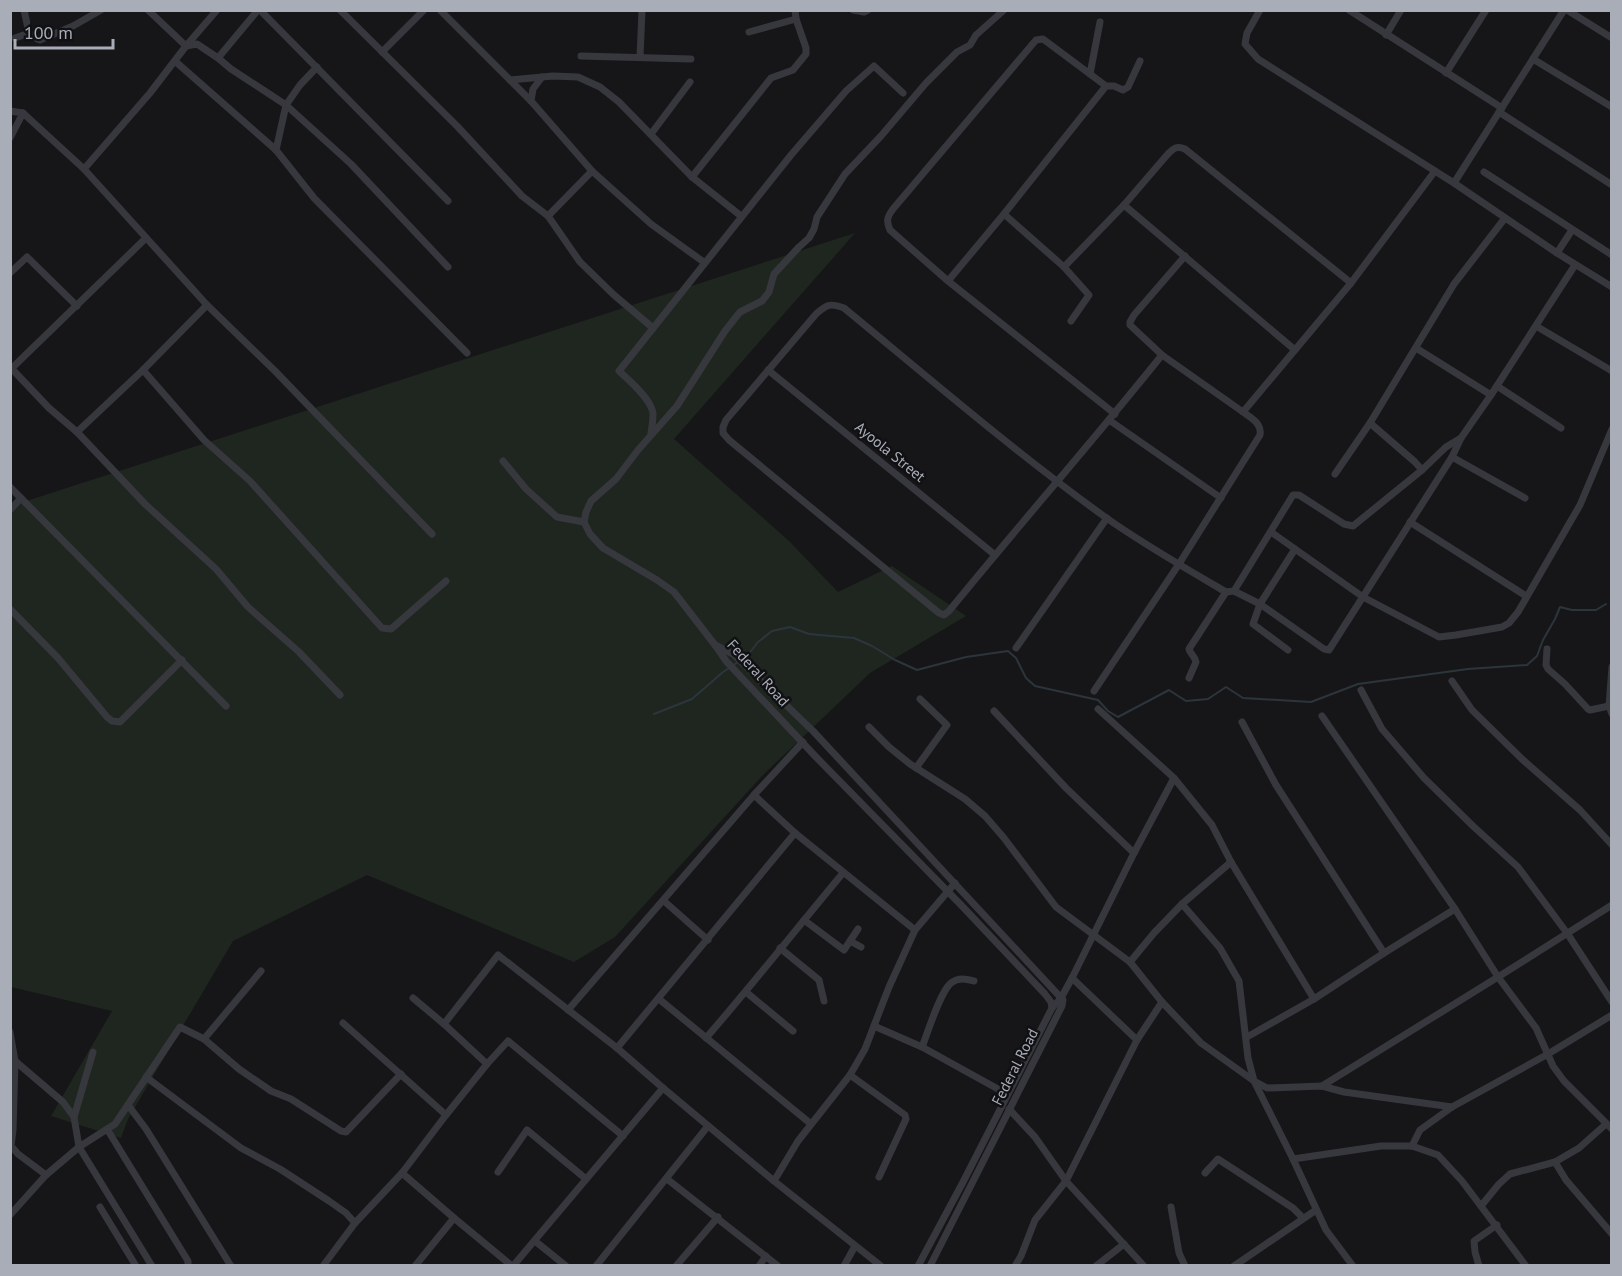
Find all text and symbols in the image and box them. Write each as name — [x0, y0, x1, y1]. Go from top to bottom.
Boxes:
scale bar — [15, 12, 112, 50]
text: 100 m — [24, 21, 73, 44]
street label: Ayoola Street — [851, 417, 929, 486]
street label: Federal Road — [723, 635, 793, 710]
street label: Federal Road — [987, 1025, 1042, 1108]

